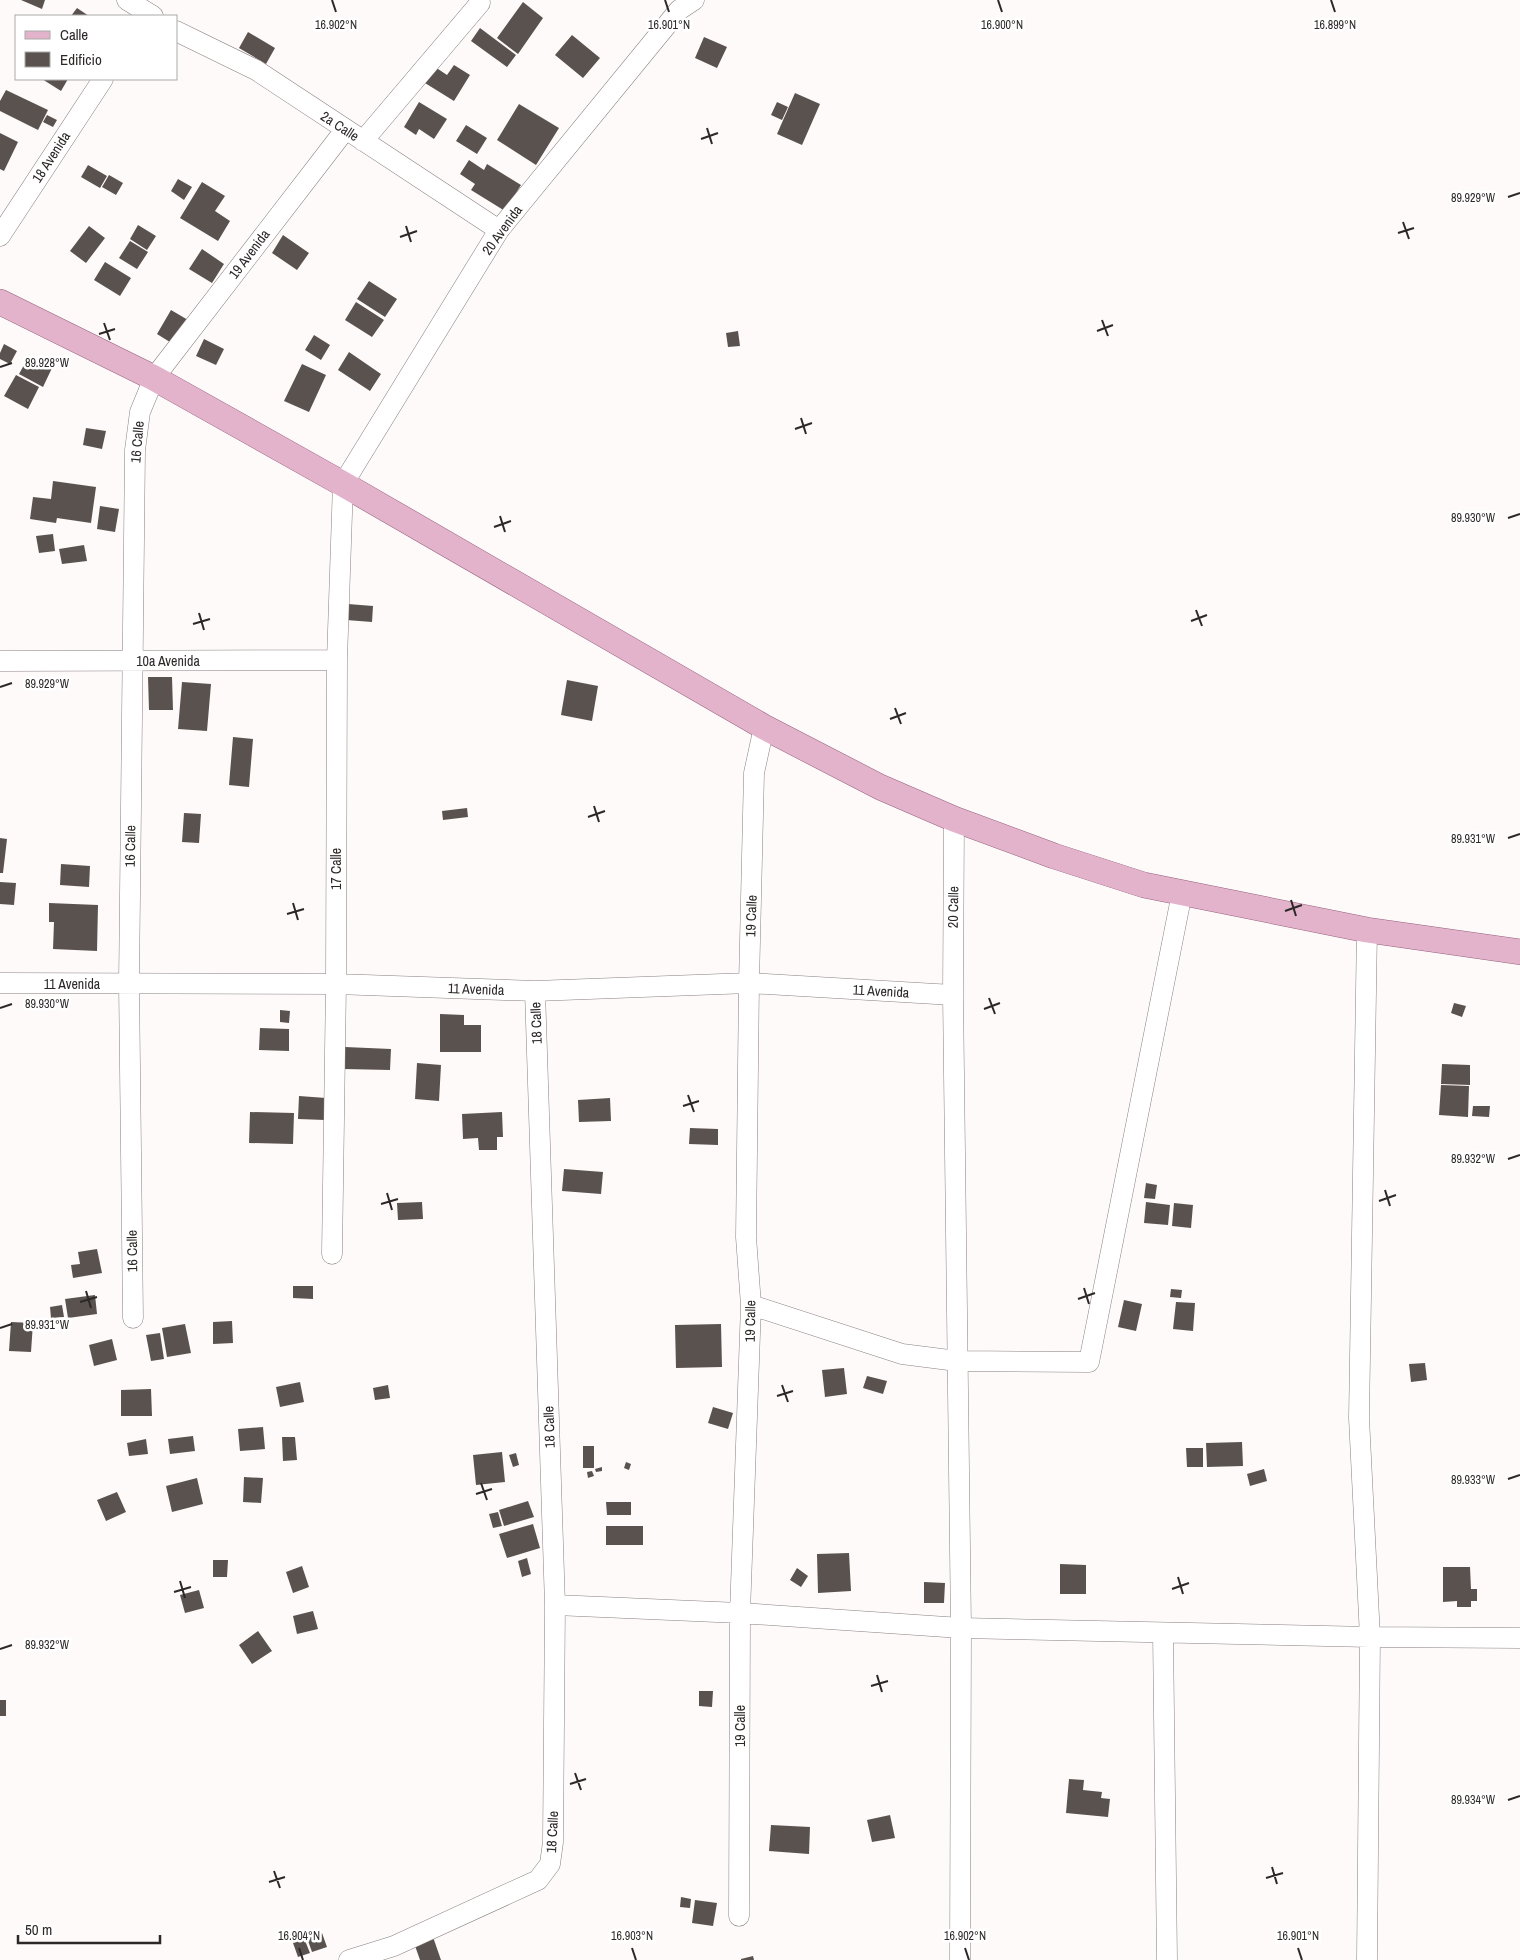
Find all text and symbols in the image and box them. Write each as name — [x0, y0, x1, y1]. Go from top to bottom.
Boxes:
legend — [15, 15, 178, 80]
text: 16.902°N — [315, 17, 357, 33]
text: 16.901°N — [648, 17, 690, 33]
text: 16.900°N — [981, 17, 1023, 33]
text: 16.899°N — [1314, 17, 1356, 33]
text: Calle — [60, 24, 88, 45]
text: Edificio — [60, 49, 102, 70]
street label: 2a Calle — [317, 107, 363, 145]
street label: 18 Avenida — [28, 128, 74, 186]
text: 89.929°W — [1451, 190, 1496, 206]
street label: 20 Avenida — [478, 201, 526, 258]
street label: 19 Avenida — [225, 225, 274, 282]
text: 89.928°W — [25, 355, 70, 371]
street label: 16 Calle — [126, 420, 148, 464]
text: 89.930°W — [1451, 510, 1496, 526]
street label: 10a Avenida — [136, 652, 200, 670]
text: 89.929°W — [25, 676, 70, 692]
street label: 16 Calle — [121, 825, 139, 867]
text: 89.931°W — [1451, 831, 1496, 847]
street label: 17 Calle — [327, 848, 345, 890]
street label: 20 Calle — [944, 886, 962, 928]
street label: 19 Calle — [741, 895, 761, 937]
street label: 11 Avenida — [44, 975, 101, 993]
street label: 11 Avenida — [447, 979, 505, 999]
street label: 11 Avenida — [852, 981, 910, 1001]
text: 89.930°W — [25, 996, 70, 1012]
street label: 18 Calle — [526, 1002, 546, 1044]
text: 89.932°W — [1451, 1151, 1496, 1167]
street label: 16 Calle — [123, 1230, 141, 1272]
street label: 19 Calle — [741, 1300, 759, 1342]
text: 89.931°W — [25, 1317, 70, 1333]
street label: 18 Calle — [539, 1406, 559, 1448]
text: 89.933°W — [1451, 1472, 1496, 1488]
text: 89.932°W — [25, 1637, 70, 1653]
street label: 19 Calle — [731, 1705, 749, 1747]
text: 89.934°W — [1451, 1792, 1496, 1808]
street label: 18 Calle — [542, 1810, 562, 1854]
scale bar — [18, 1912, 160, 1944]
text: 50 m — [25, 1919, 52, 1940]
text: 16.904°N — [278, 1928, 320, 1944]
text: 16.903°N — [611, 1928, 653, 1944]
text: 16.902°N — [944, 1928, 986, 1944]
text: 16.901°N — [1277, 1928, 1319, 1944]

